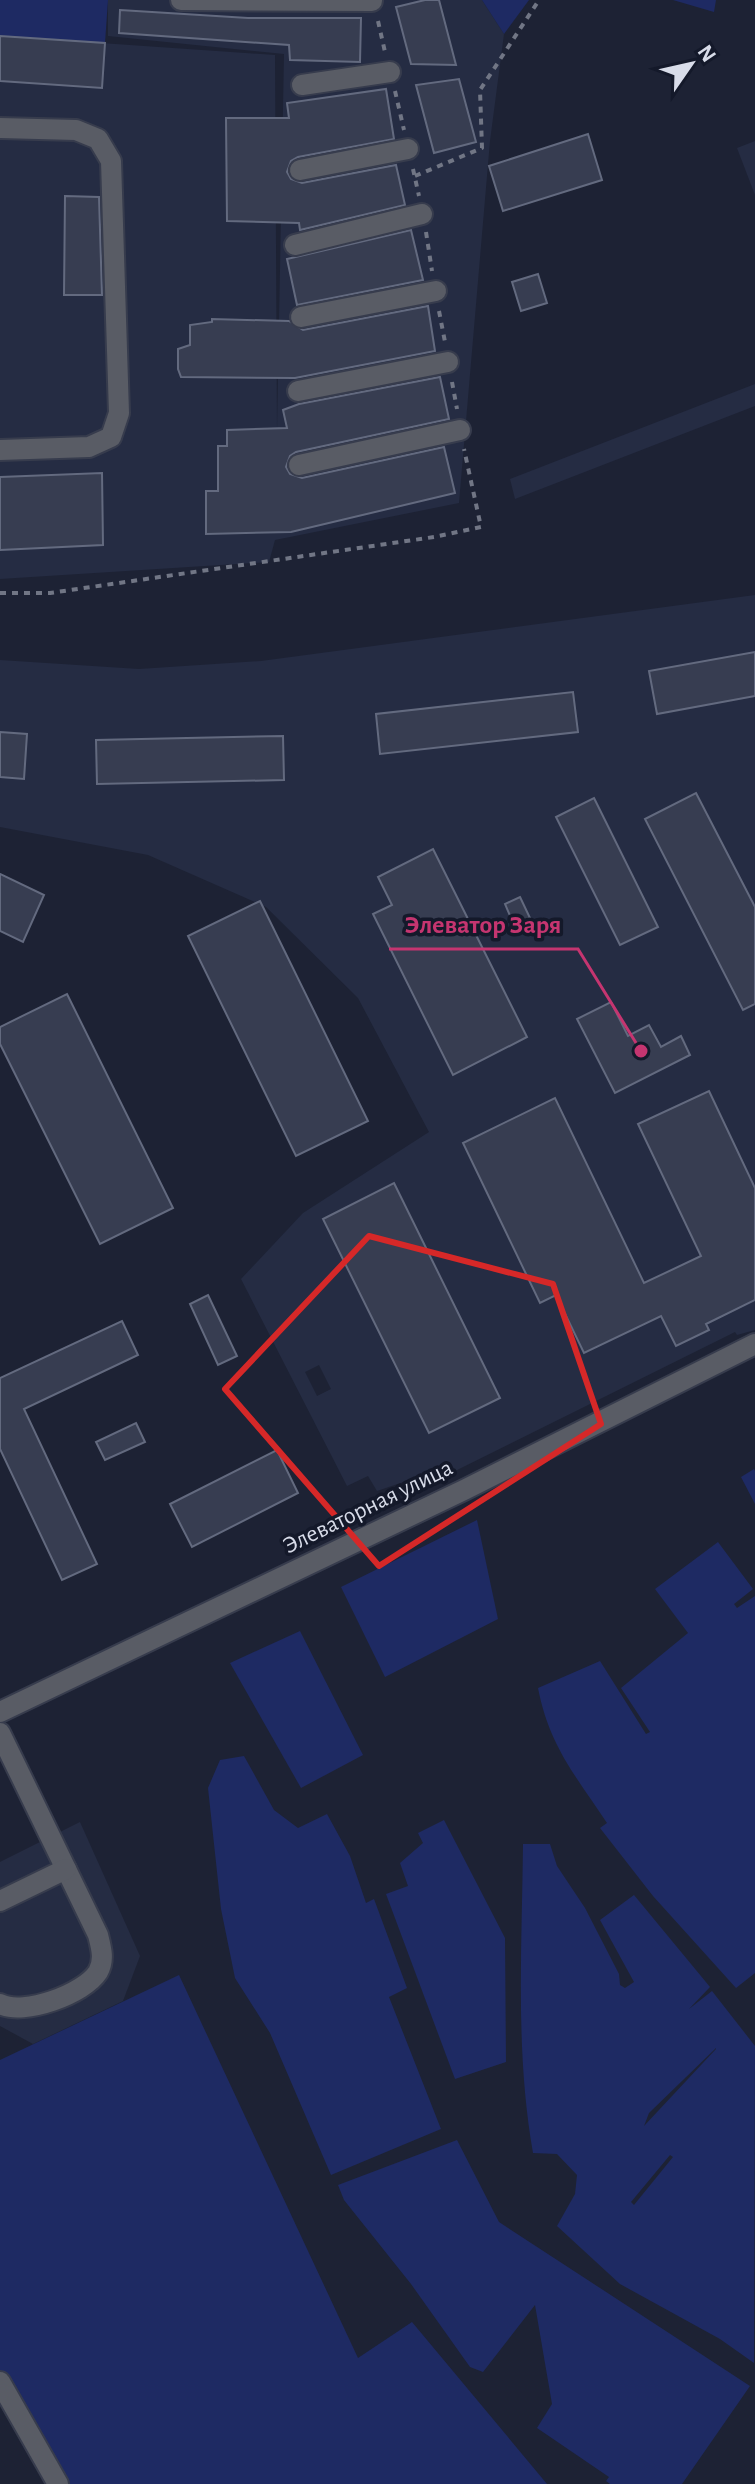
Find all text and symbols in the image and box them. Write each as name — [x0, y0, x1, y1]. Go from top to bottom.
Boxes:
north arrow — [651, 24, 731, 104]
text: N — [693, 41, 720, 66]
callout: Элеватор Заря — [389, 899, 578, 949]
text: Элеватор Заря — [405, 912, 561, 938]
street label: Элеваторная улица — [279, 1456, 457, 1558]

